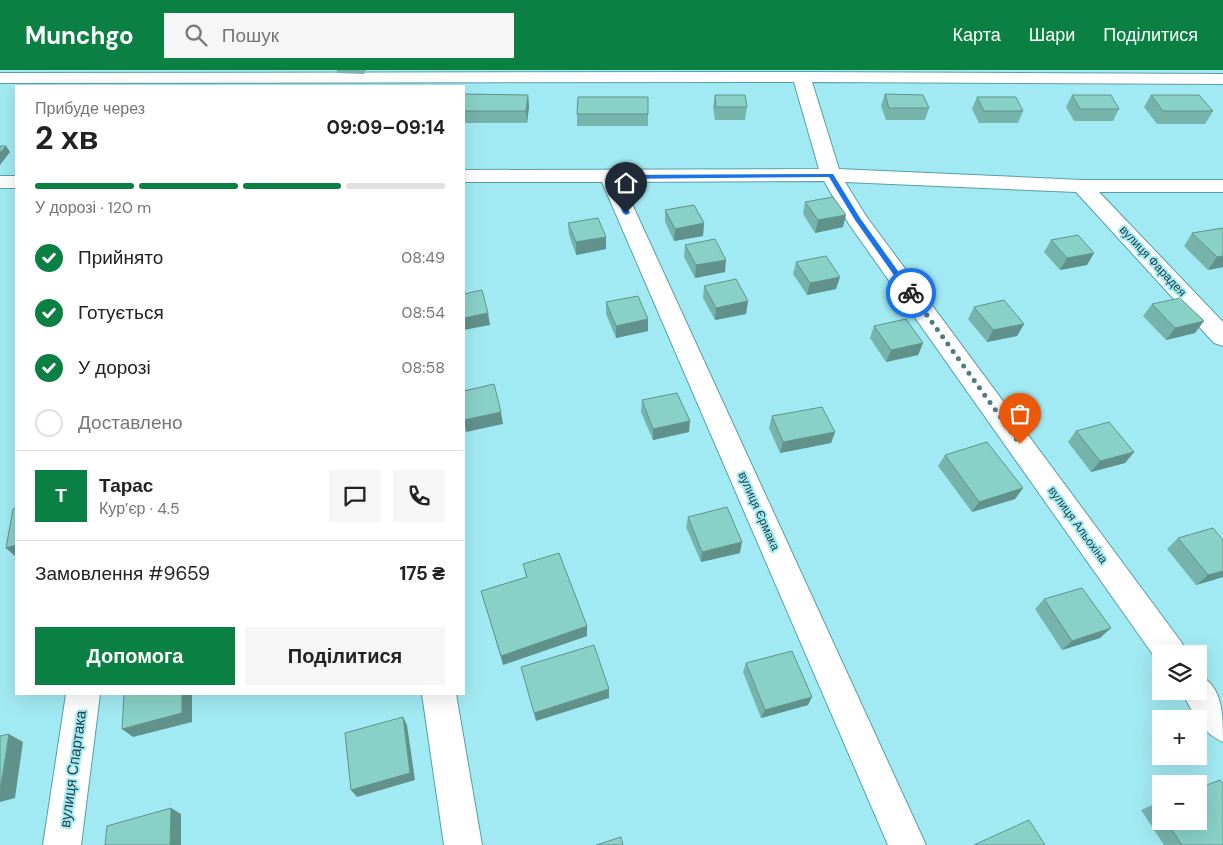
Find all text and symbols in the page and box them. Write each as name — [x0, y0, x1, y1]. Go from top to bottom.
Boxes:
search box — [164, 13, 514, 58]
text: Munchgo — [25, 20, 134, 51]
icon: search — [182, 21, 210, 49]
text: Пошук — [222, 23, 279, 48]
text: Карта — [953, 23, 1001, 47]
text: Шари — [1029, 23, 1075, 47]
text: Поділитися — [1103, 23, 1198, 47]
text: Прибуде через — [35, 98, 145, 119]
text: 09:09–09:14 — [327, 115, 445, 140]
text: 2 хв — [35, 117, 98, 159]
pin — [605, 162, 647, 213]
icon: home — [612, 169, 640, 197]
text: У дорозі · 120 m — [35, 197, 151, 218]
street label: вулиця Фарадея — [1116, 222, 1190, 300]
icon: check — [35, 244, 63, 272]
text: Прийнято — [78, 245, 163, 270]
text: 08:49 — [401, 247, 445, 268]
courier — [886, 268, 936, 318]
icon: bike — [897, 279, 925, 307]
icon: check — [35, 299, 63, 327]
text: Готується — [78, 300, 164, 325]
text: 08:54 — [402, 302, 445, 323]
icon: check — [35, 354, 63, 382]
text: У дорозі — [78, 355, 151, 380]
text: 08:58 — [402, 357, 445, 378]
pin — [999, 393, 1041, 444]
icon: bag — [1006, 400, 1034, 428]
text: Доставлено — [78, 410, 183, 435]
street label: вулиця Єрмака — [735, 469, 784, 553]
button: chat — [329, 470, 381, 522]
button: phone — [393, 470, 445, 522]
text: Тарас — [99, 473, 153, 498]
text: Т — [55, 483, 67, 508]
street label: вулиця Альохіна — [1045, 483, 1112, 567]
text: Кур’єр · 4.5 — [99, 498, 180, 519]
text: Замовлення #9659 — [35, 561, 210, 586]
text: 175 ₴ — [399, 561, 445, 586]
button: Допомога — [35, 627, 235, 685]
button: Поділитися — [245, 627, 445, 685]
map controls — [1152, 645, 1207, 830]
button: layers — [1152, 645, 1207, 700]
street label: вулиця Спартака — [55, 708, 91, 829]
button: + — [1152, 710, 1207, 765]
button: − — [1152, 775, 1207, 830]

